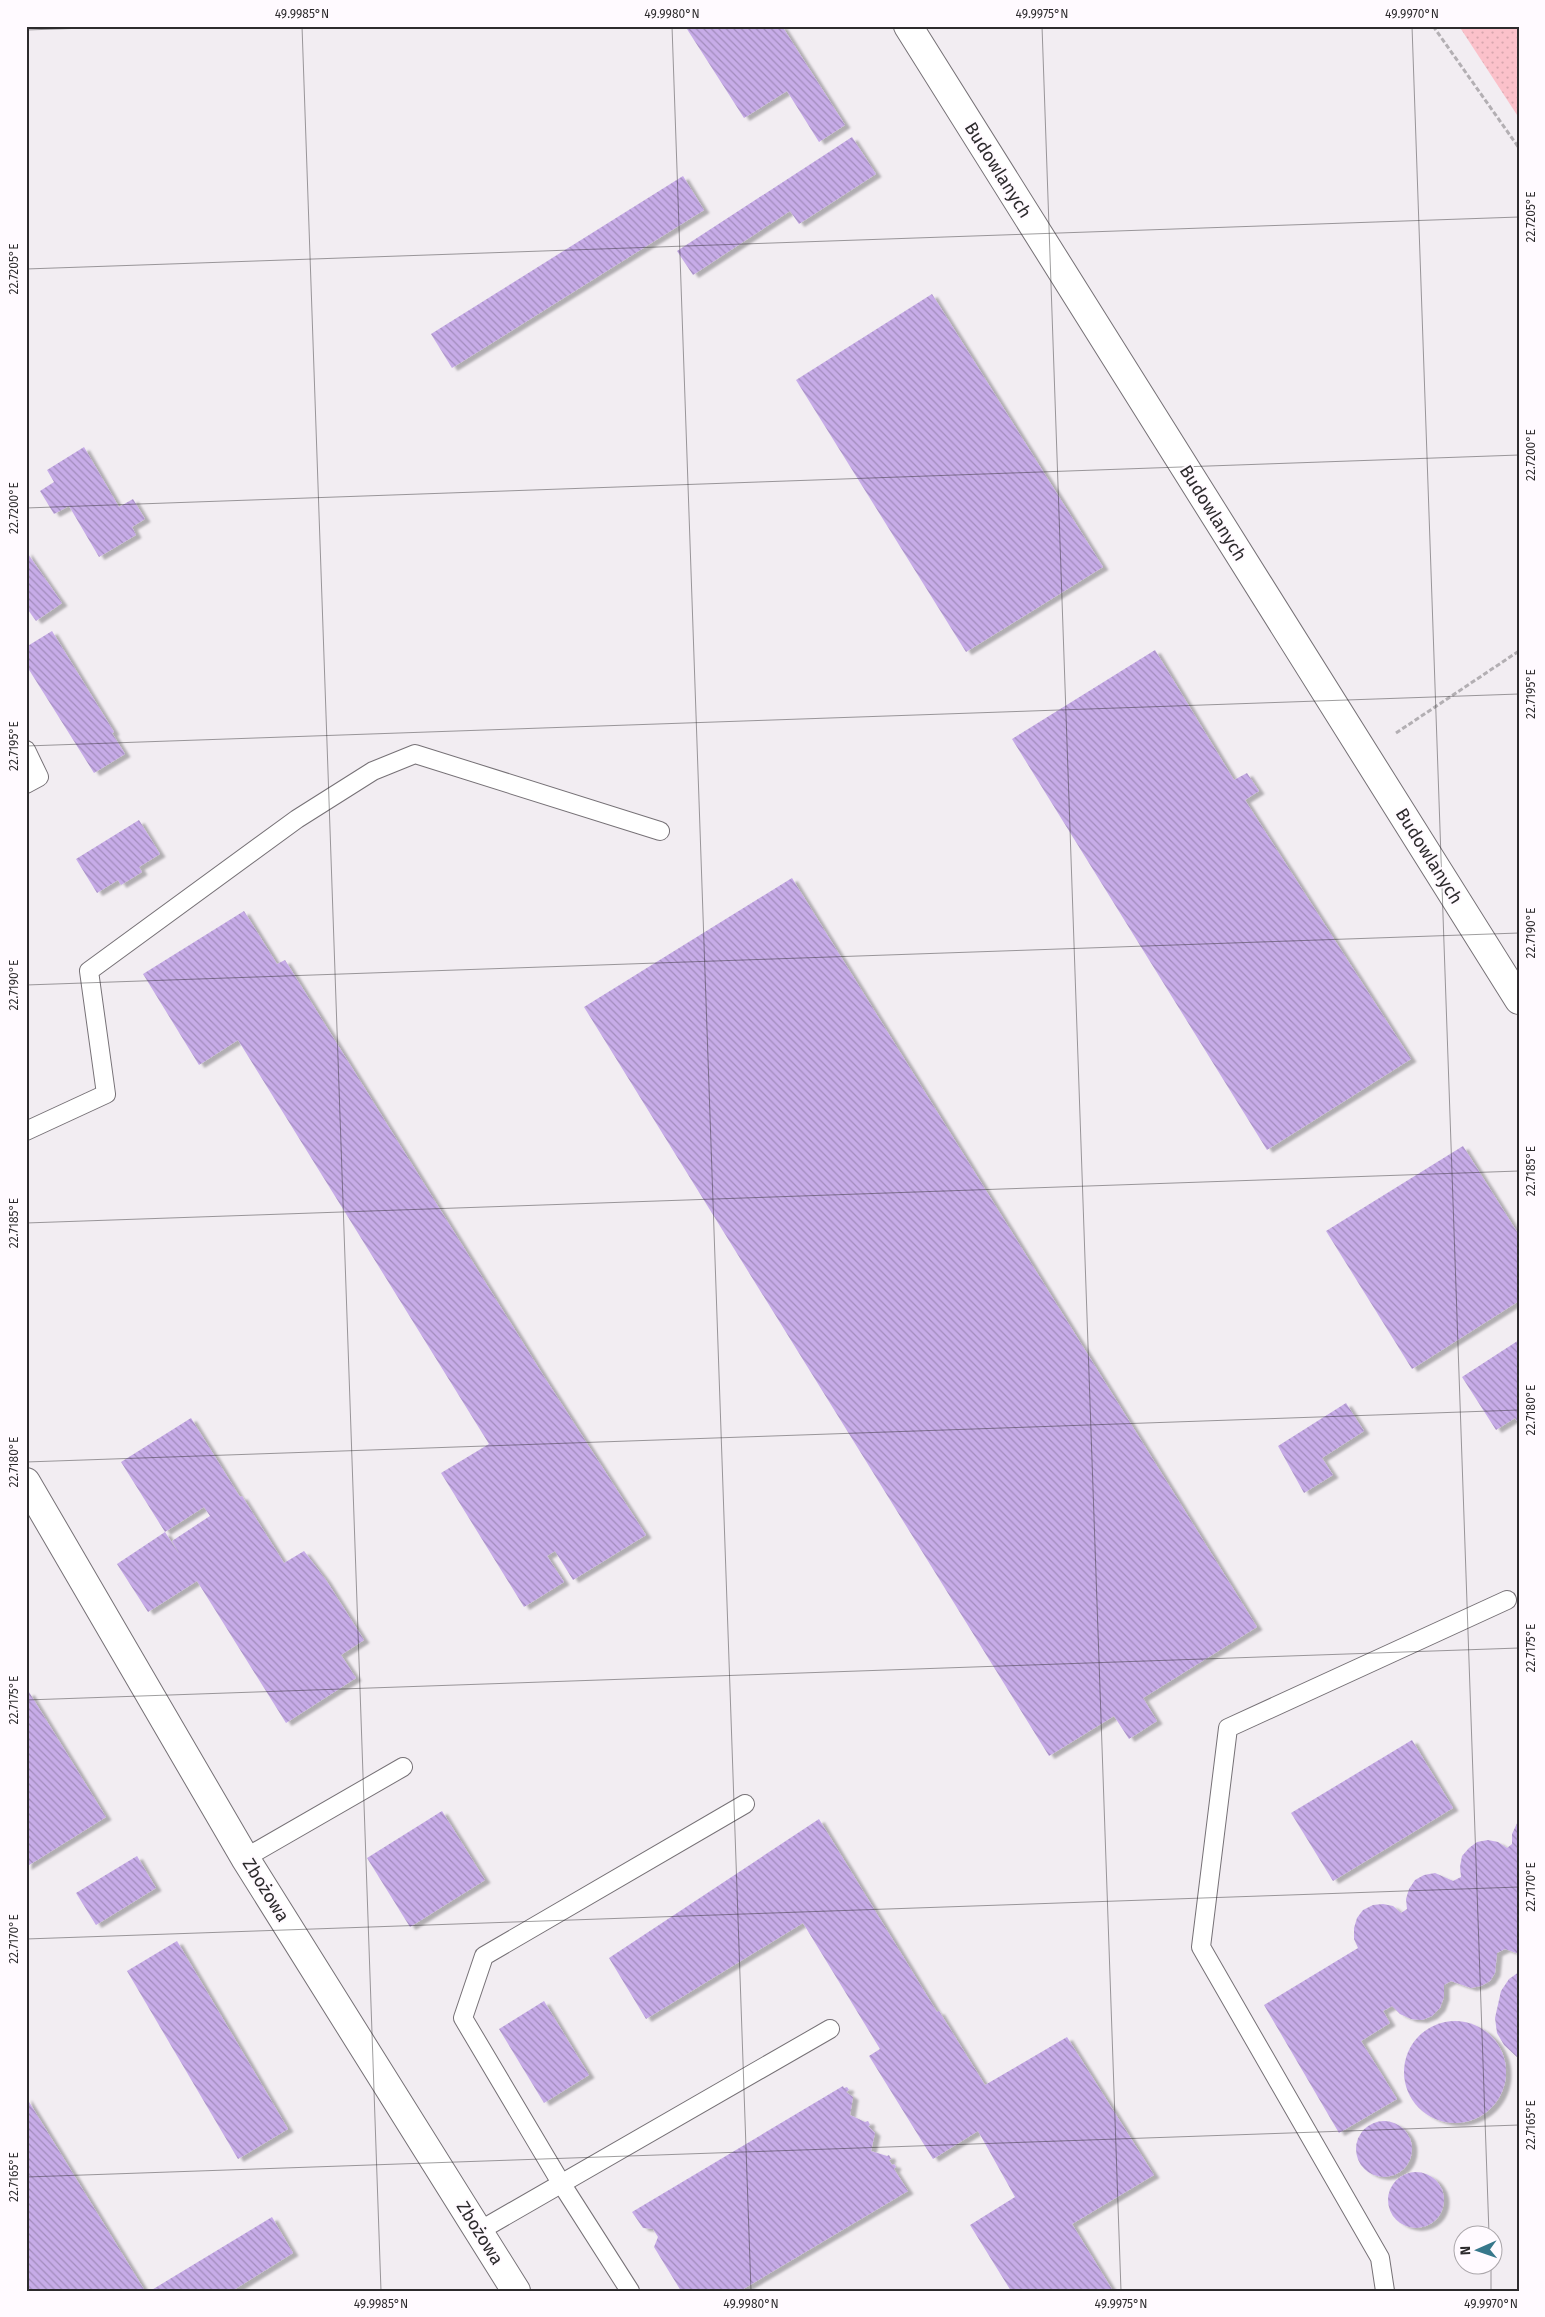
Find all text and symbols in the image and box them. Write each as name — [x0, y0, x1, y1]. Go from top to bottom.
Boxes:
text: 49.9985°N — [275, 7, 329, 21]
text: 49.9980°N — [644, 7, 700, 21]
text: 49.9975°N — [1016, 7, 1068, 21]
text: 49.9970°N — [1385, 7, 1439, 21]
street label: Budowlanych — [960, 118, 1036, 222]
text: 22.7205°E — [1524, 191, 1538, 243]
text: 22.7205°E — [7, 243, 21, 295]
text: 22.7200°E — [1524, 429, 1538, 481]
street label: Budowlanych — [1175, 461, 1251, 565]
text: 22.7200°E — [7, 482, 21, 534]
text: 22.7195°E — [1524, 669, 1538, 719]
text: 22.7195°E — [7, 721, 21, 771]
street label: Budowlanych — [1391, 804, 1467, 908]
text: 22.7190°E — [1524, 908, 1538, 958]
text: 22.7190°E — [7, 960, 21, 1010]
text: 22.7185°E — [1524, 1146, 1538, 1196]
text: 22.7185°E — [7, 1198, 21, 1248]
text: 22.7180°E — [1524, 1384, 1538, 1436]
text: 22.7180°E — [7, 1436, 21, 1488]
text: 22.7175°E — [1524, 1624, 1538, 1672]
text: 22.7175°E — [7, 1676, 21, 1724]
street label: Zbożowa — [238, 1854, 294, 1926]
text: 22.7170°E — [1524, 1862, 1538, 1912]
text: 22.7170°E — [7, 1914, 21, 1964]
text: 22.7165°E — [1524, 2100, 1538, 2150]
text: 22.7165°E — [7, 2152, 21, 2202]
street label: Zbożowa — [452, 2197, 508, 2269]
north arrow — [1452, 2224, 1502, 2274]
text: N — [1457, 2245, 1474, 2255]
text: 49.9985°N — [354, 2297, 408, 2311]
text: 49.9980°N — [723, 2297, 779, 2311]
text: 49.9975°N — [1095, 2297, 1147, 2311]
text: 49.9970°N — [1464, 2297, 1518, 2311]

